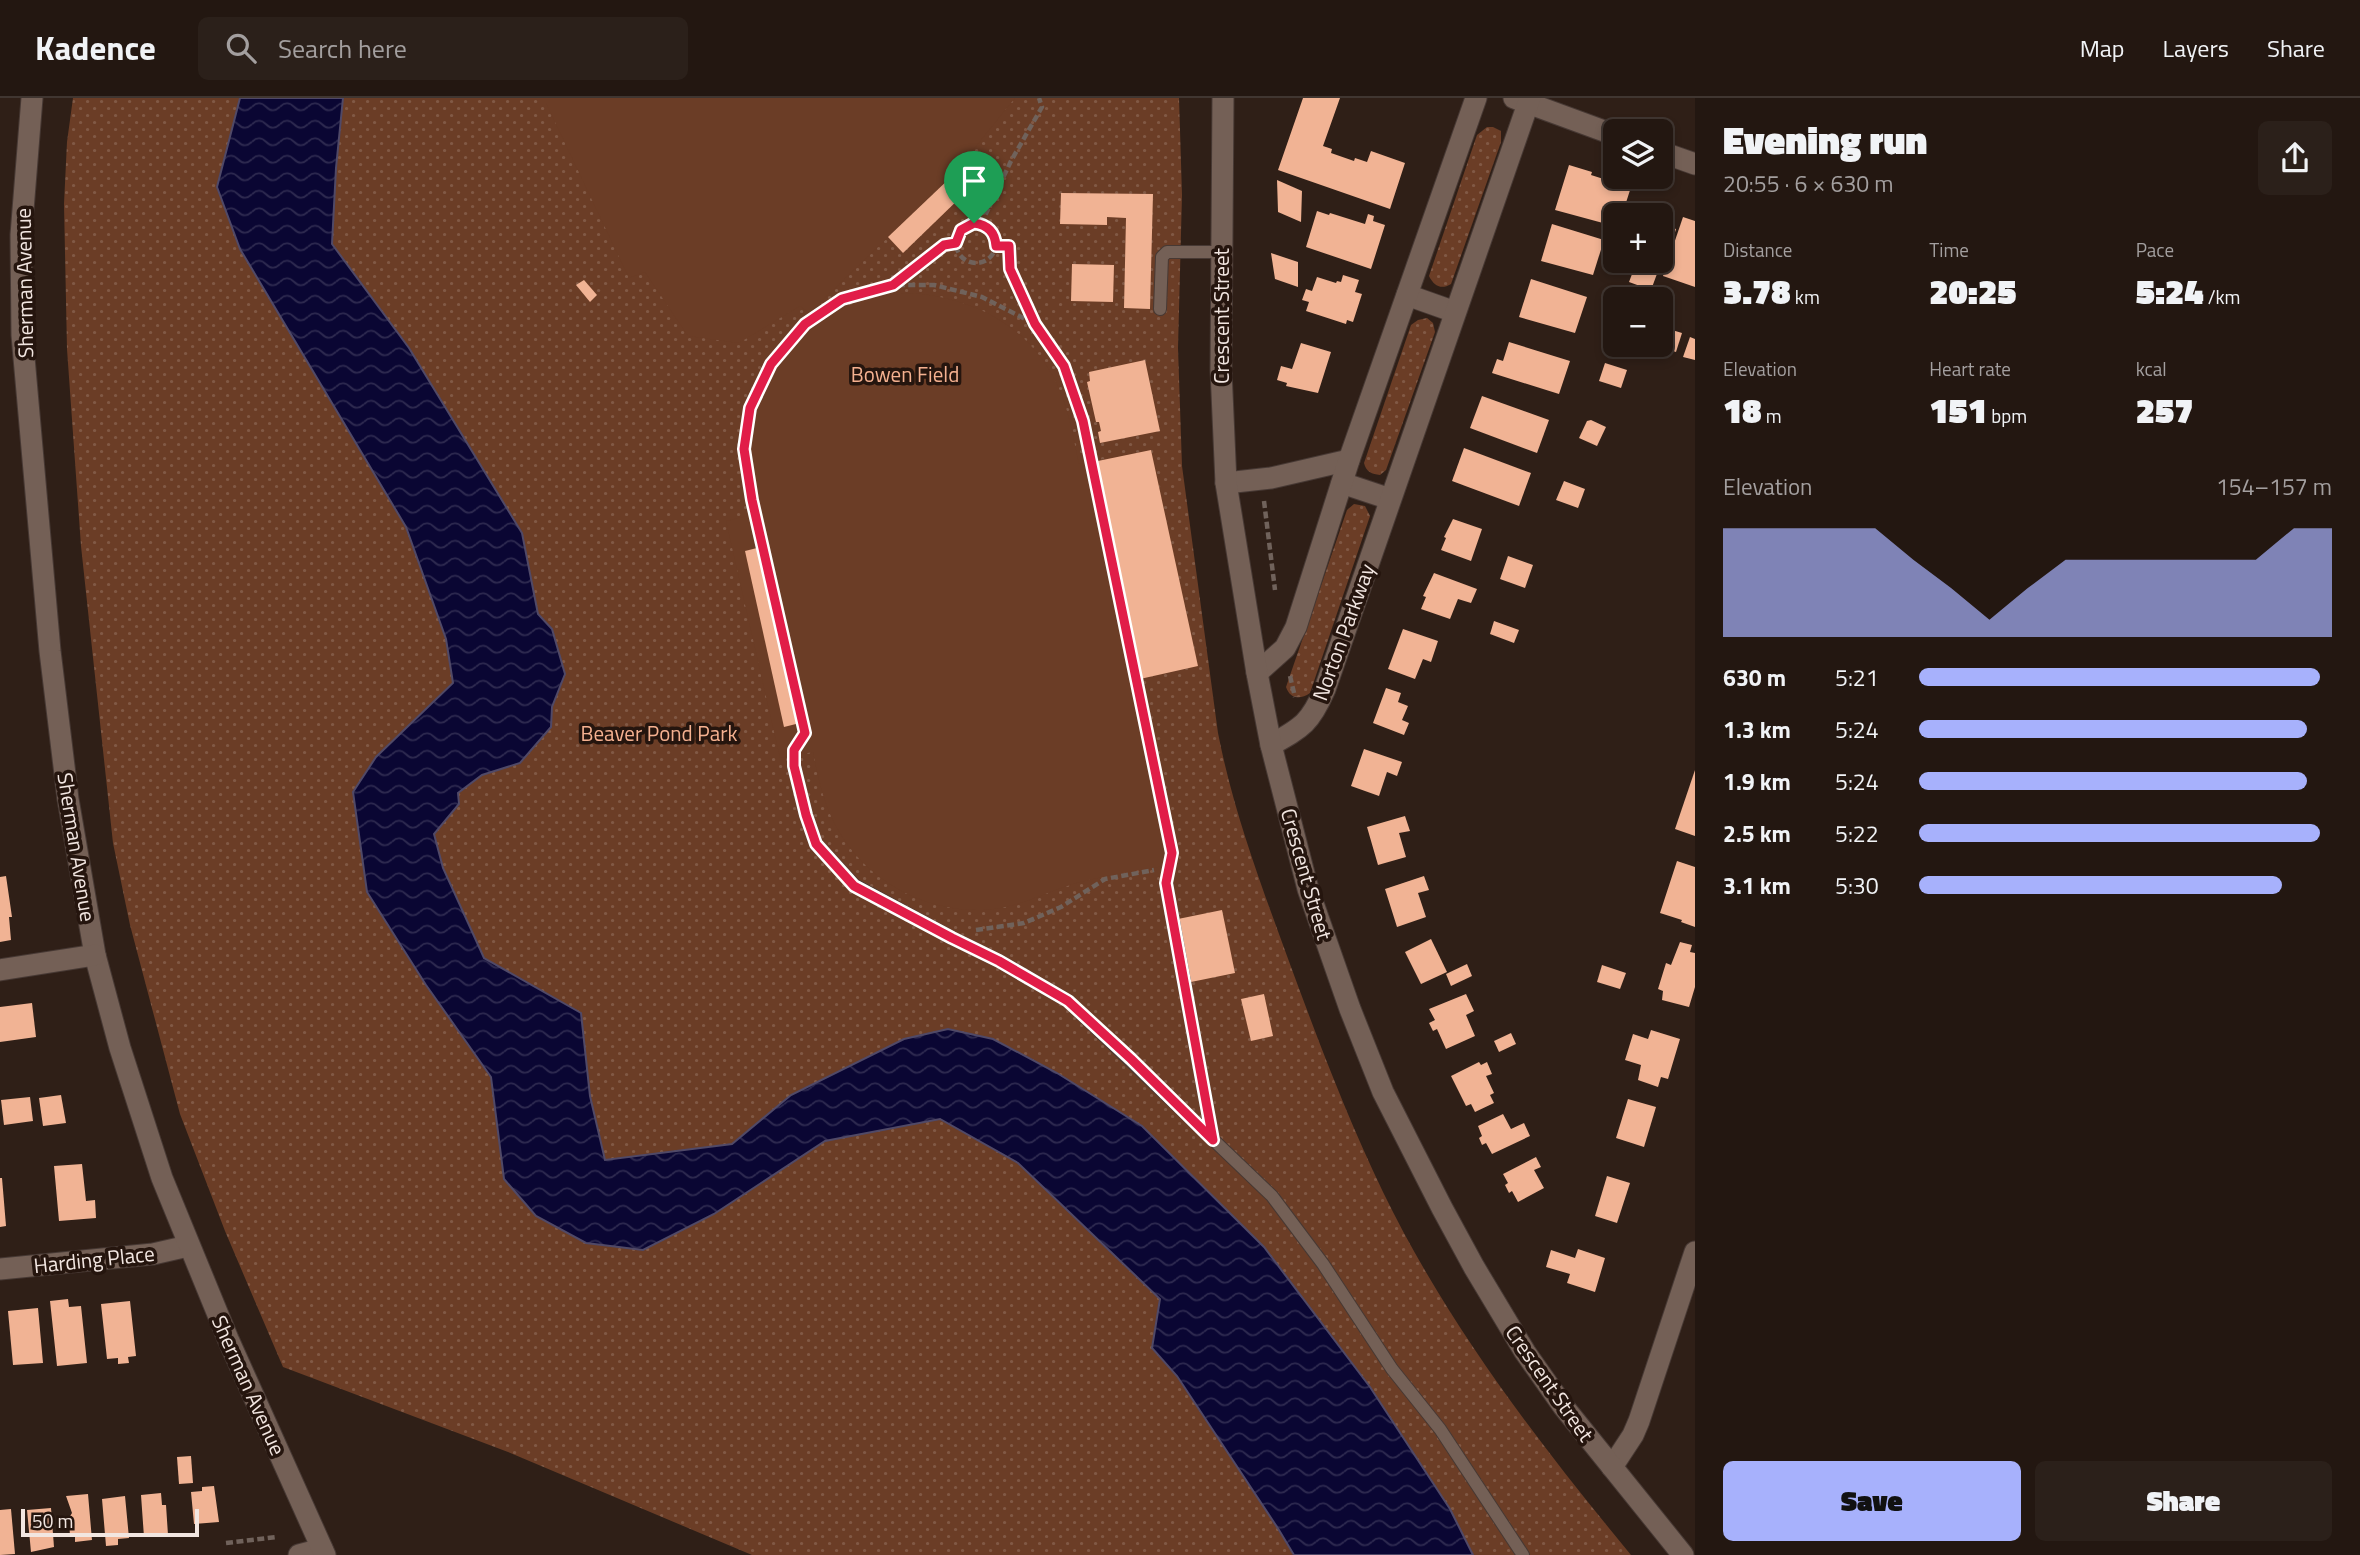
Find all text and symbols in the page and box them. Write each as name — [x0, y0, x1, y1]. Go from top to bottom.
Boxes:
search box — [198, 17, 688, 80]
text: Kadence — [35, 23, 156, 73]
icon: search — [222, 29, 260, 67]
text: Search here — [278, 29, 407, 68]
text: Map — [2080, 30, 2125, 66]
text: Layers — [2163, 30, 2229, 66]
text: Share — [2267, 30, 2325, 66]
text: Evening run — [1723, 111, 1927, 169]
map controls — [1603, 119, 1673, 357]
button: layers — [1603, 119, 1673, 189]
button: share — [2258, 121, 2332, 195]
pin — [944, 151, 1004, 223]
icon: arrive — [955, 162, 993, 200]
text: 20:55 · 6 × 630 m — [1723, 166, 1893, 201]
button: + — [1603, 203, 1673, 273]
street label: Sherman Avenue — [7, 208, 41, 358]
text: Distance — [1723, 235, 1792, 264]
text: Time — [1929, 235, 1969, 264]
text: Pace — [2136, 235, 2174, 264]
street label: Crescent Street — [1205, 248, 1237, 384]
text: 3.78 — [1723, 264, 1791, 318]
text: 20:25 — [1929, 264, 2016, 318]
text: 5:24 — [2136, 264, 2204, 318]
text: km — [1791, 282, 1820, 311]
text: /km — [2204, 282, 2241, 311]
button: − — [1603, 287, 1673, 357]
text: Elevation — [1723, 354, 1797, 383]
text: Heart rate — [1929, 354, 2011, 383]
text: kcal — [2136, 354, 2167, 383]
park label: Bowen Field — [851, 358, 959, 390]
text: 18 — [1723, 383, 1762, 437]
text: 151 — [1929, 383, 1987, 437]
text: 257 — [2136, 383, 2193, 437]
text: m — [1762, 401, 1782, 430]
text: bpm — [1987, 401, 2027, 430]
text: Elevation — [1723, 469, 1812, 504]
text: 154–157 m — [2216, 469, 2332, 504]
street label: Norton Parkway — [1303, 559, 1383, 705]
text: 630 m — [1723, 660, 1786, 695]
text: 5:21 — [1835, 660, 1879, 695]
text: 1.3 km — [1723, 712, 1791, 747]
text: 5:24 — [1835, 712, 1879, 747]
park label: Beaver Pond Park — [580, 717, 738, 749]
text: 1.9 km — [1723, 764, 1791, 799]
text: 5:24 — [1835, 764, 1879, 799]
street label: Sherman Avenue — [49, 770, 105, 924]
street label: Crescent Street — [1273, 804, 1341, 944]
text: 2.5 km — [1723, 816, 1791, 851]
text: 5:22 — [1835, 816, 1879, 851]
text: 3.1 km — [1723, 868, 1791, 903]
text: 5:30 — [1835, 868, 1879, 903]
street label: Harding Place — [32, 1237, 156, 1281]
street label: Sherman Avenue — [204, 1310, 294, 1460]
street label: Crescent Street — [1498, 1318, 1602, 1448]
button: Save — [1723, 1461, 2021, 1541]
button: Share — [2035, 1461, 2332, 1541]
scale bar — [21, 1506, 200, 1538]
text: 50 m — [32, 1506, 73, 1535]

